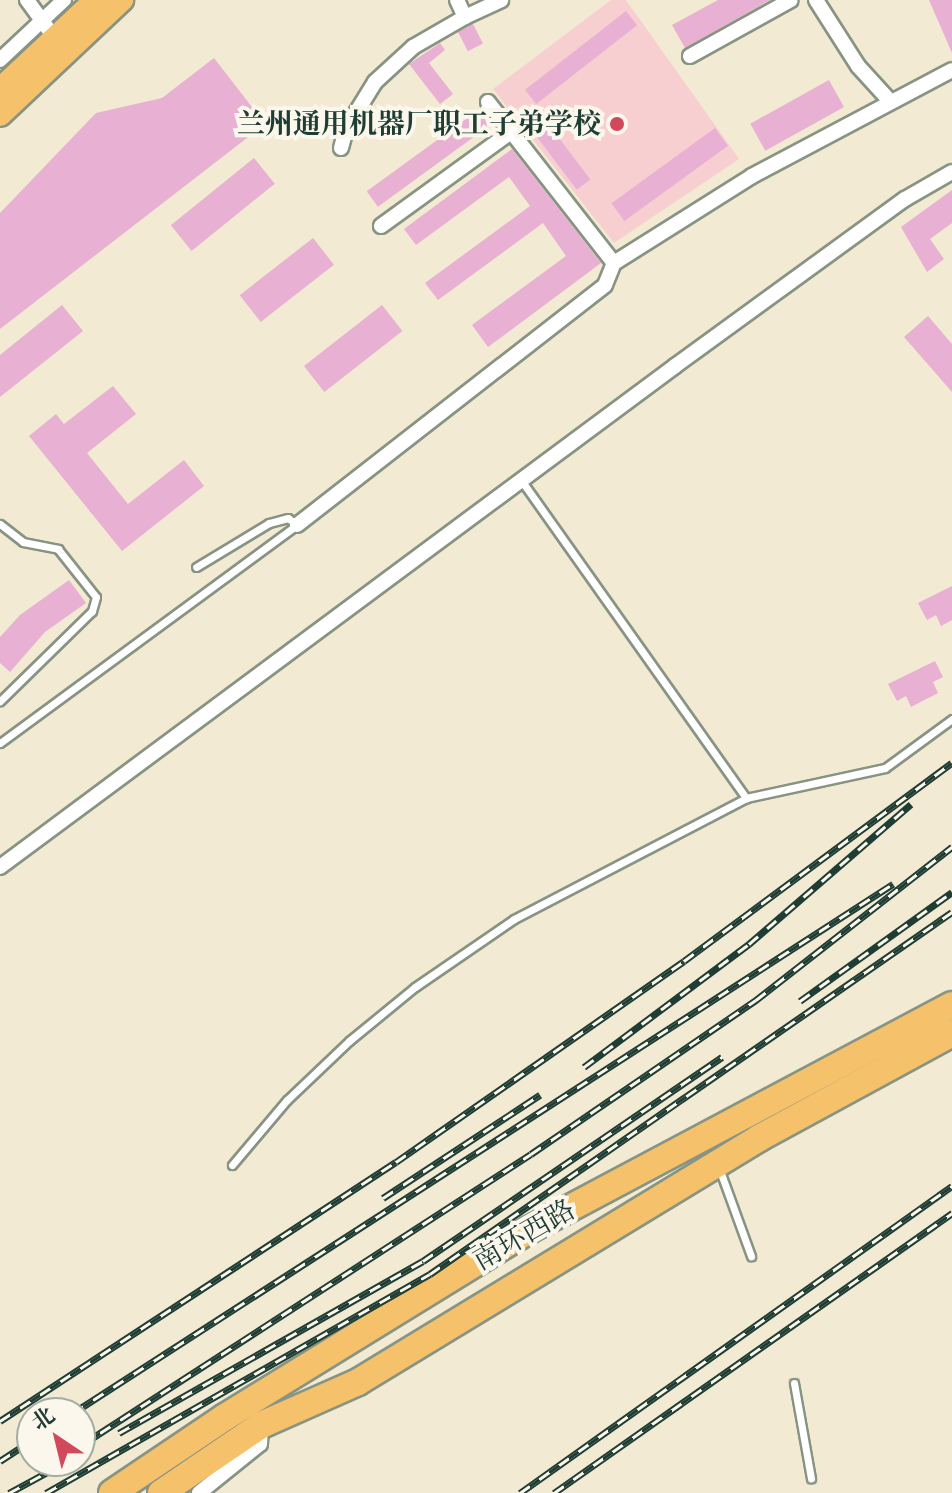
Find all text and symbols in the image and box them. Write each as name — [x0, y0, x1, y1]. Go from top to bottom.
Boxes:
place label: 兰州通用机器厂职工子弟学校 — [237, 107, 601, 141]
marker: 兰州通用机器厂职工子弟学校 — [608, 115, 626, 133]
street label: 南环西路 — [467, 1192, 581, 1278]
north arrow — [16, 1397, 96, 1477]
text: 北 — [26, 1401, 60, 1436]

